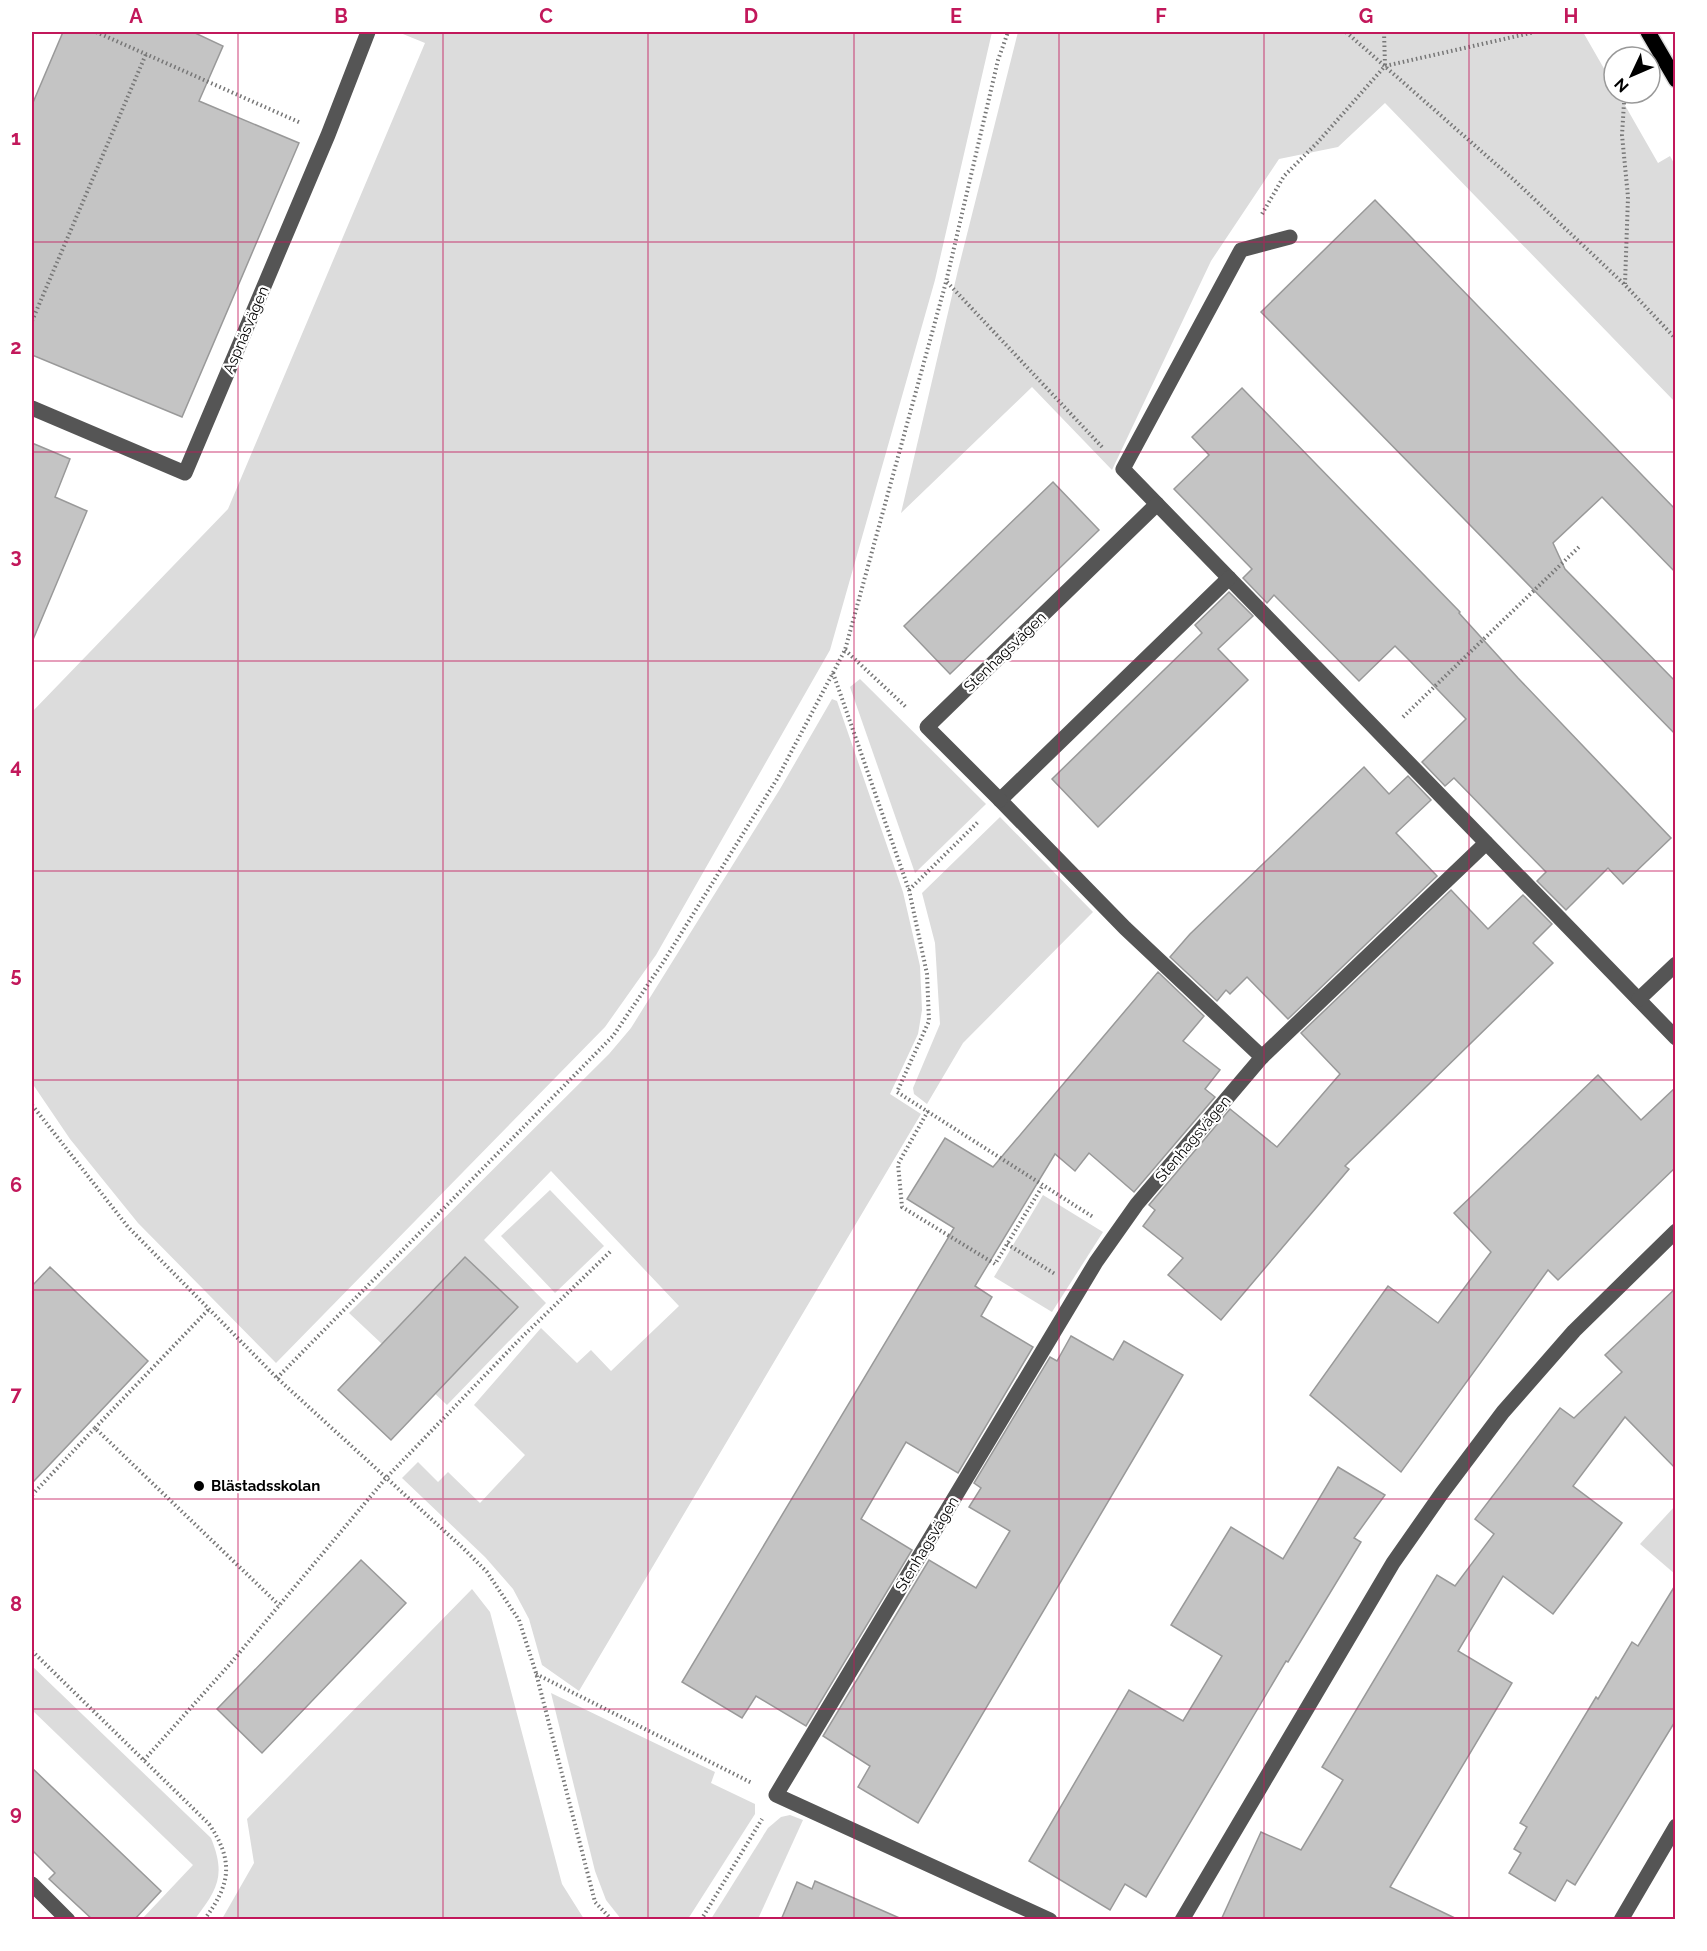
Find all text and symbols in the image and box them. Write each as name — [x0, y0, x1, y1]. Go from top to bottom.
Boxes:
text: A — [129, 4, 143, 28]
text: B — [334, 4, 348, 28]
text: C — [539, 4, 553, 28]
text: D — [744, 4, 758, 28]
text: E — [950, 4, 962, 28]
text: F — [1155, 4, 1167, 28]
text: G — [1359, 4, 1373, 28]
text: H — [1564, 4, 1578, 28]
north arrow — [1602, 45, 1662, 105]
text: N — [1610, 74, 1633, 96]
text: 1 — [11, 126, 21, 150]
street label: Aspnäsvägen — [219, 284, 273, 376]
text: 2 — [10, 335, 22, 359]
text: 3 — [10, 544, 22, 568]
street label: Stenhagsvägen — [960, 608, 1050, 696]
text: 4 — [10, 754, 22, 778]
text: 5 — [10, 963, 22, 987]
street label: Stenhagsvägen — [1152, 1092, 1234, 1186]
text: 6 — [10, 1173, 22, 1197]
text: 7 — [10, 1382, 22, 1406]
place label: Blästadsskolan — [211, 1477, 320, 1495]
marker: Blästadsskolan — [192, 1479, 206, 1493]
street label: Stenhagsvägen — [892, 1493, 962, 1595]
text: 8 — [10, 1592, 22, 1616]
text: 9 — [10, 1801, 22, 1825]

